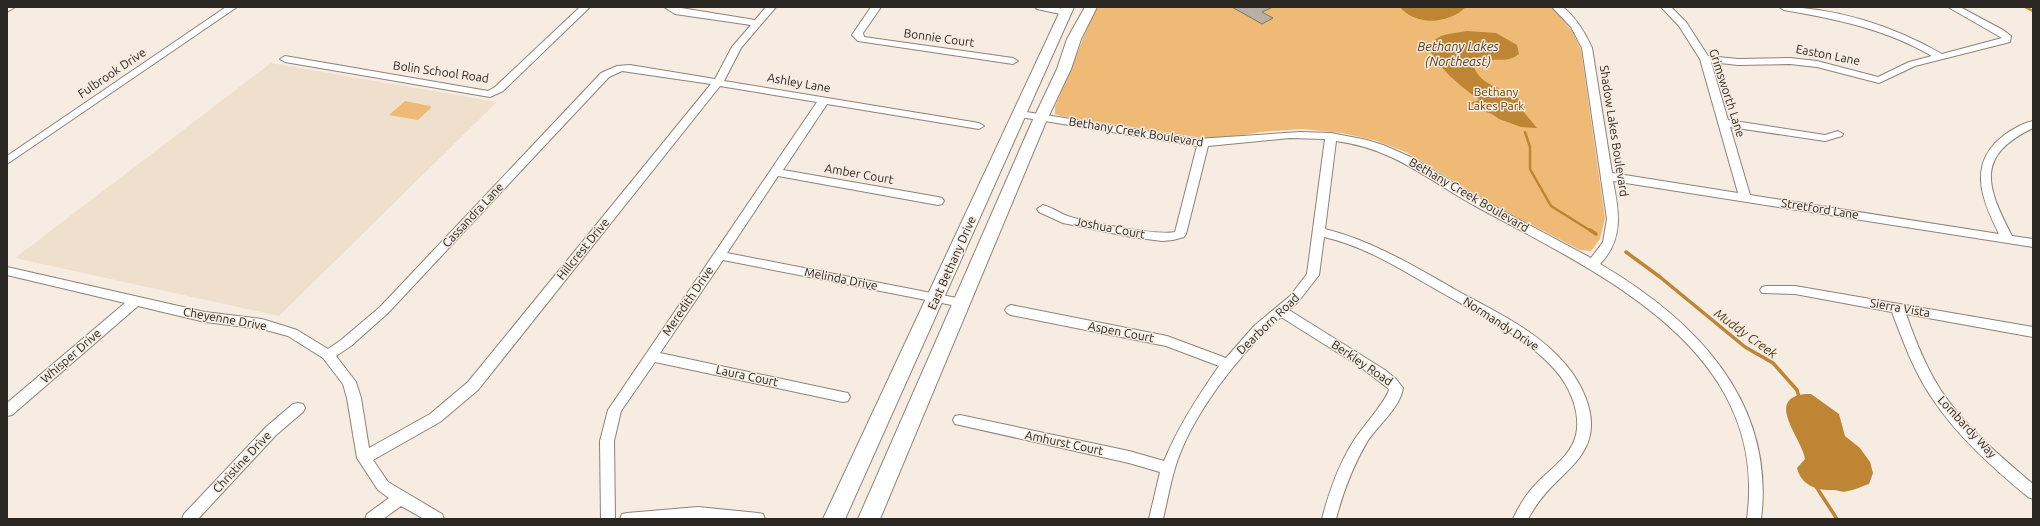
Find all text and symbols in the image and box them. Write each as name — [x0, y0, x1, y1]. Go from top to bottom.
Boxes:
street label: Bonnie Court — [903, 26, 975, 49]
water label: Bethany Lakes (Northeast) — [1417, 39, 1499, 69]
street label: Easton Lane — [1795, 42, 1861, 67]
street label: Fulbrook Drive — [75, 45, 148, 100]
street label: Grimsworth Lane — [1707, 47, 1748, 139]
street label: Bolin School Road — [392, 58, 490, 85]
street label: Shadow Lakes Boulevard — [1598, 64, 1631, 198]
street label: Ashley Lane — [766, 71, 832, 94]
park label: Bethany Lakes Park — [1468, 85, 1524, 112]
street label: Bethany Creek Boulevard — [1068, 114, 1204, 149]
street label: Bethany Creek Boulevard — [1407, 155, 1531, 234]
street label: Amber Court — [824, 161, 895, 186]
street label: Cassandra Lane — [440, 180, 506, 250]
street label: Stretford Lane — [1780, 196, 1860, 221]
street label: East Bethany Drive — [925, 214, 978, 312]
street label: Joshua Court — [1074, 214, 1147, 241]
street label: Hillcrest Drive — [554, 215, 611, 282]
street label: Meredith Drive — [660, 264, 716, 338]
street label: Melinda Drive — [803, 265, 879, 292]
street label: Dearborn Road — [1234, 291, 1302, 357]
street label: Normandy Drive — [1461, 294, 1541, 353]
street label: Sierra Vista — [1869, 296, 1931, 319]
street label: Cheyenne Drive — [182, 305, 268, 332]
water label: Muddy Creek — [1712, 305, 1780, 361]
street label: Aspen Court — [1087, 319, 1155, 344]
street label: Whisper Drive — [38, 326, 103, 385]
street label: Berkley Road — [1329, 337, 1395, 388]
street label: Laura Court — [715, 363, 780, 388]
street label: Lombardy Way — [1935, 393, 1999, 460]
street label: Christine Drive — [210, 428, 273, 495]
street label: Amhurst Court — [1024, 428, 1105, 457]

